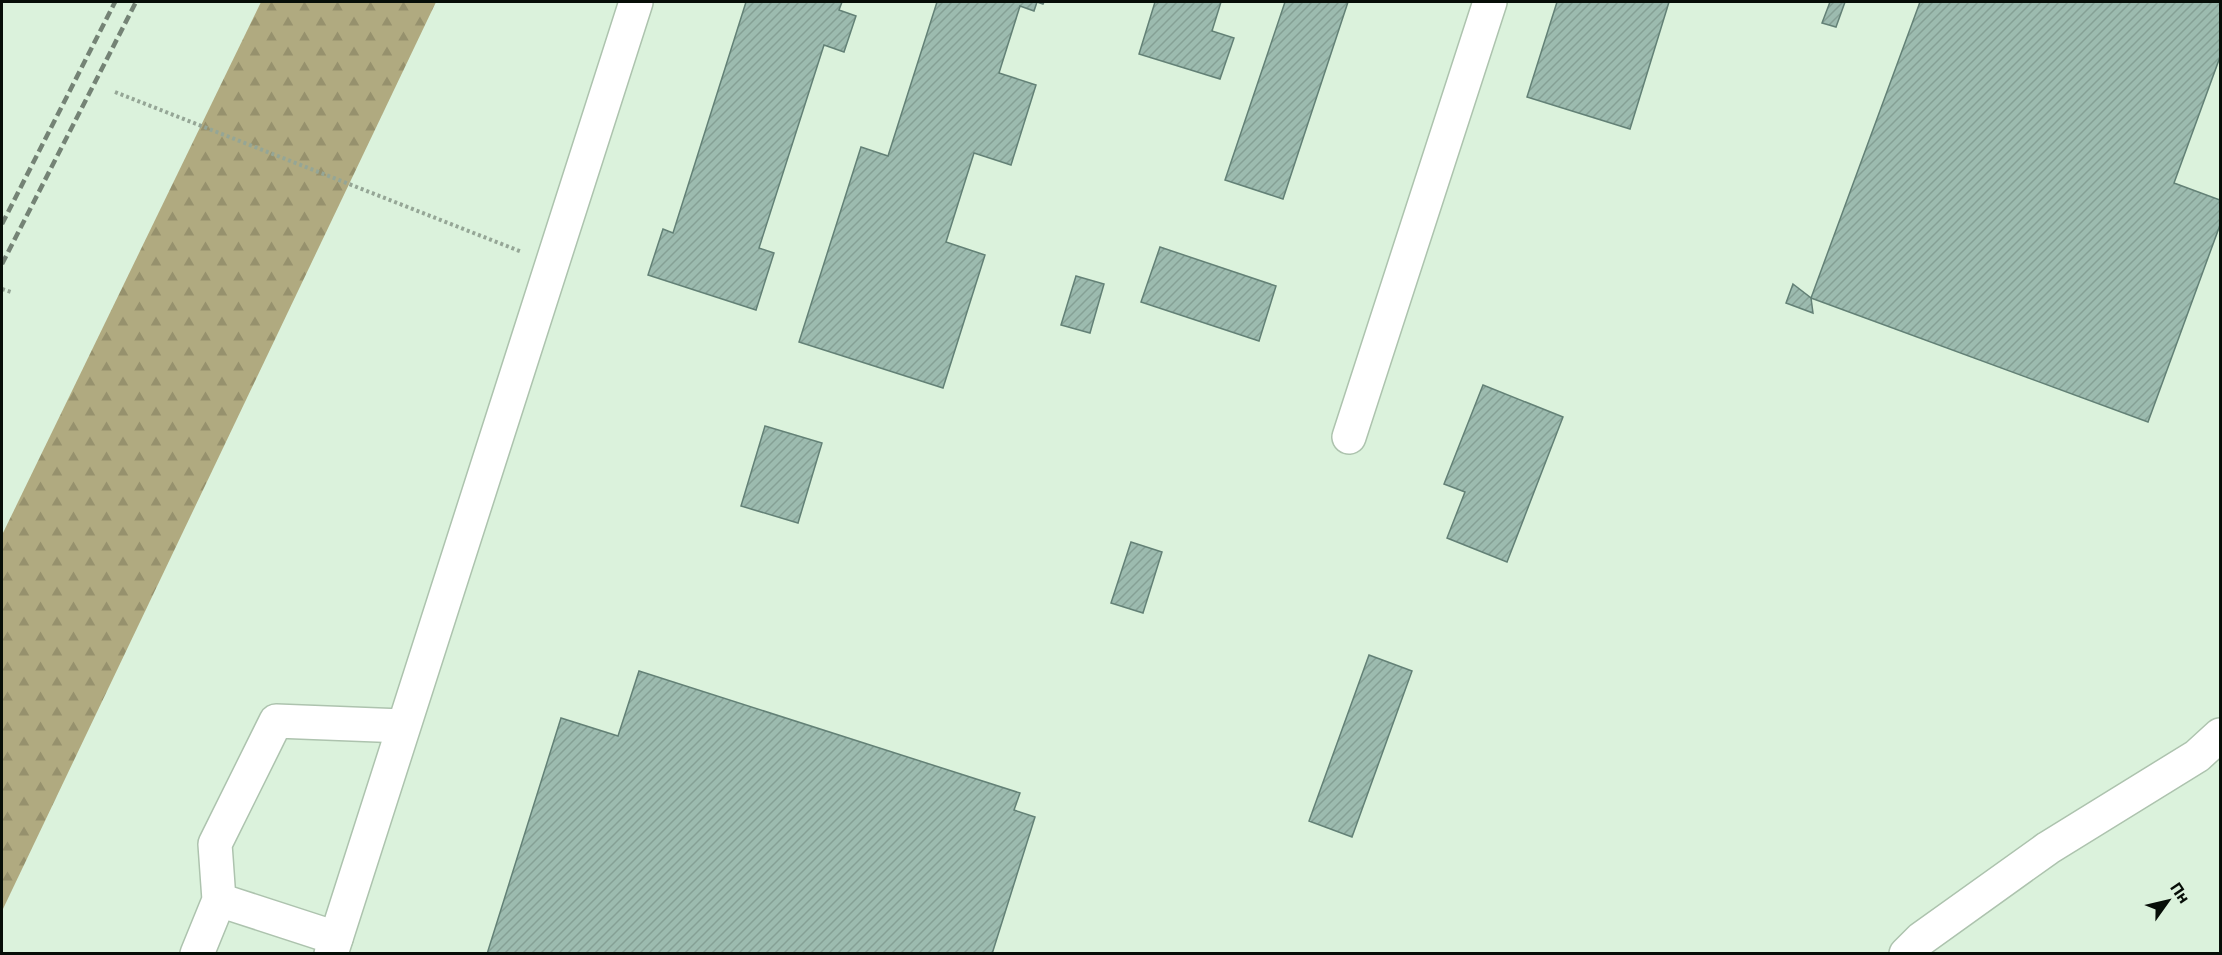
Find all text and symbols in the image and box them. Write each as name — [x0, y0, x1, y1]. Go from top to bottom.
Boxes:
north arrow — [2138, 871, 2198, 931]
text: Пн — [2166, 878, 2195, 907]

